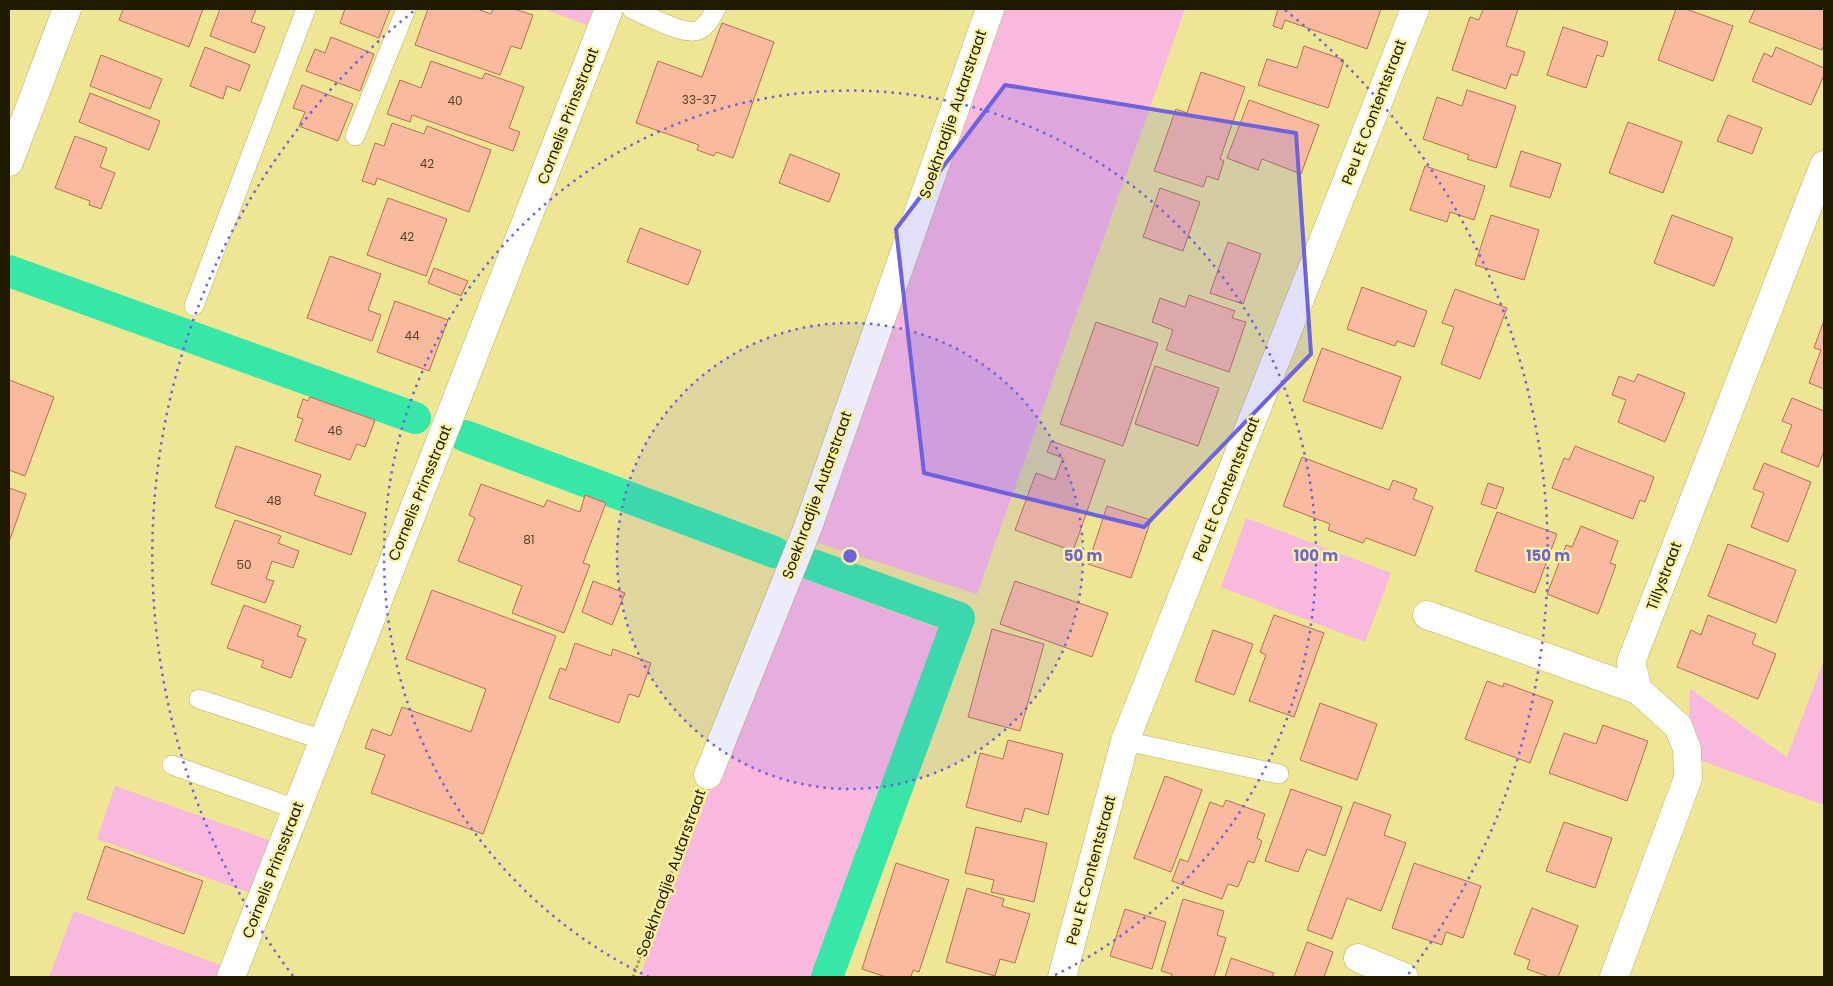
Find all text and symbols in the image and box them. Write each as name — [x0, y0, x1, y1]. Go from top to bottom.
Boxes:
street label: Soekhradjie Autarstraat — [914, 27, 991, 201]
street label: Peu Et Contentstraat — [1336, 36, 1411, 187]
street label: Cornelis Prinsstraat — [532, 44, 603, 187]
house number: 33-37 — [682, 91, 717, 108]
house number: 40 — [447, 92, 463, 109]
house number: 42 — [420, 155, 434, 172]
house number: 42 — [400, 228, 414, 245]
house number: 44 — [404, 327, 420, 344]
street label: Soekhradjie Autarstraat — [776, 408, 857, 582]
street label: Peu Et Contentstraat — [1187, 413, 1264, 564]
house number: 46 — [327, 422, 343, 439]
street label: Cornelis Prinsstraat — [383, 422, 456, 564]
house number: 48 — [266, 492, 282, 509]
house number: 81 — [523, 531, 535, 548]
street label: Tillystraat — [1641, 538, 1686, 613]
text: 50 m — [1064, 545, 1102, 566]
text: 100 m — [1294, 545, 1338, 566]
text: 150 m — [1526, 545, 1570, 566]
centre of rings — [841, 547, 859, 565]
house number: 50 — [236, 556, 252, 573]
street label: Soekhradjie Autarstraat — [630, 786, 711, 960]
street label: Peu Et Contentstraat — [1060, 793, 1121, 947]
street label: Cornelis Prinsstraat — [237, 798, 308, 941]

